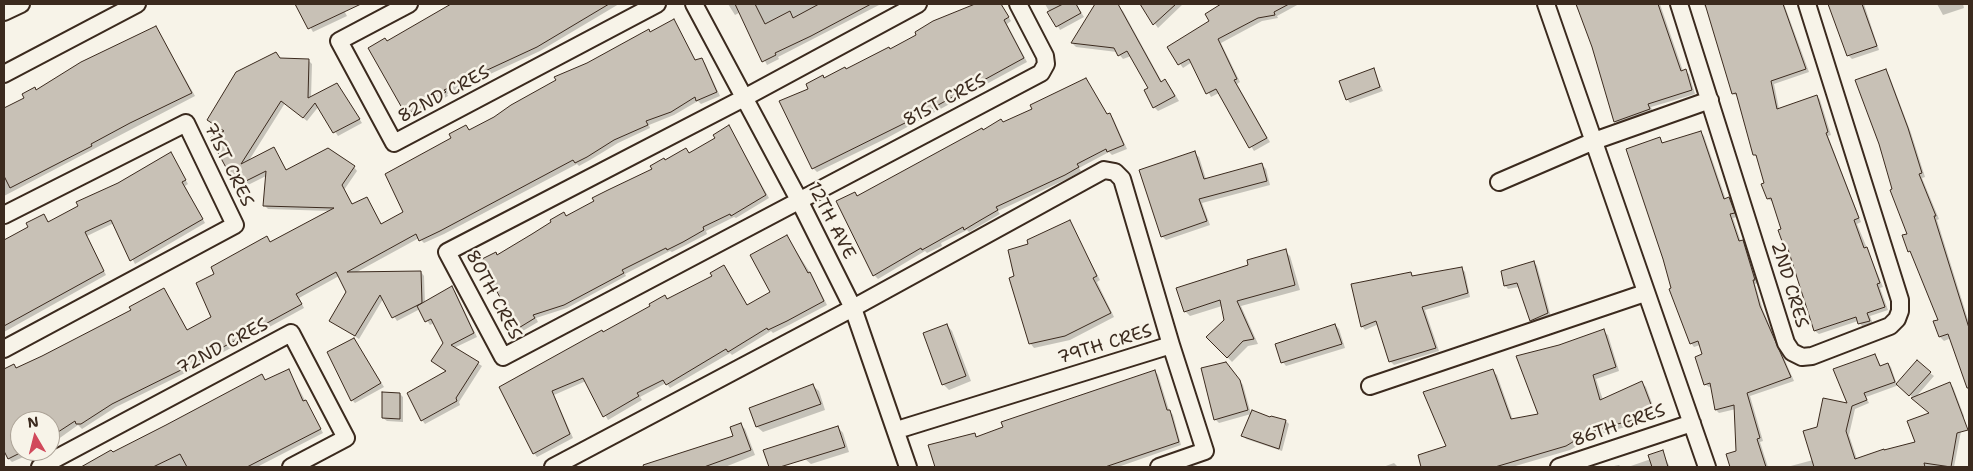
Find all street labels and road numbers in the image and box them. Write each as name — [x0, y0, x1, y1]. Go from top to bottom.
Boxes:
street label: 82ND CRES — [395, 62, 493, 128]
street label: 81ST CRES — [900, 70, 990, 132]
street label: 71ST CRES — [199, 120, 257, 210]
street label: 12TH AVE — [802, 179, 860, 263]
street label: 2ND CRES — [1766, 239, 1812, 331]
street label: 80TH CRES — [460, 247, 526, 343]
street label: 72ND CRES — [174, 314, 272, 380]
street label: 79TH CRES — [1055, 320, 1155, 370]
street label: 86TH CRES — [1570, 400, 1668, 452]

